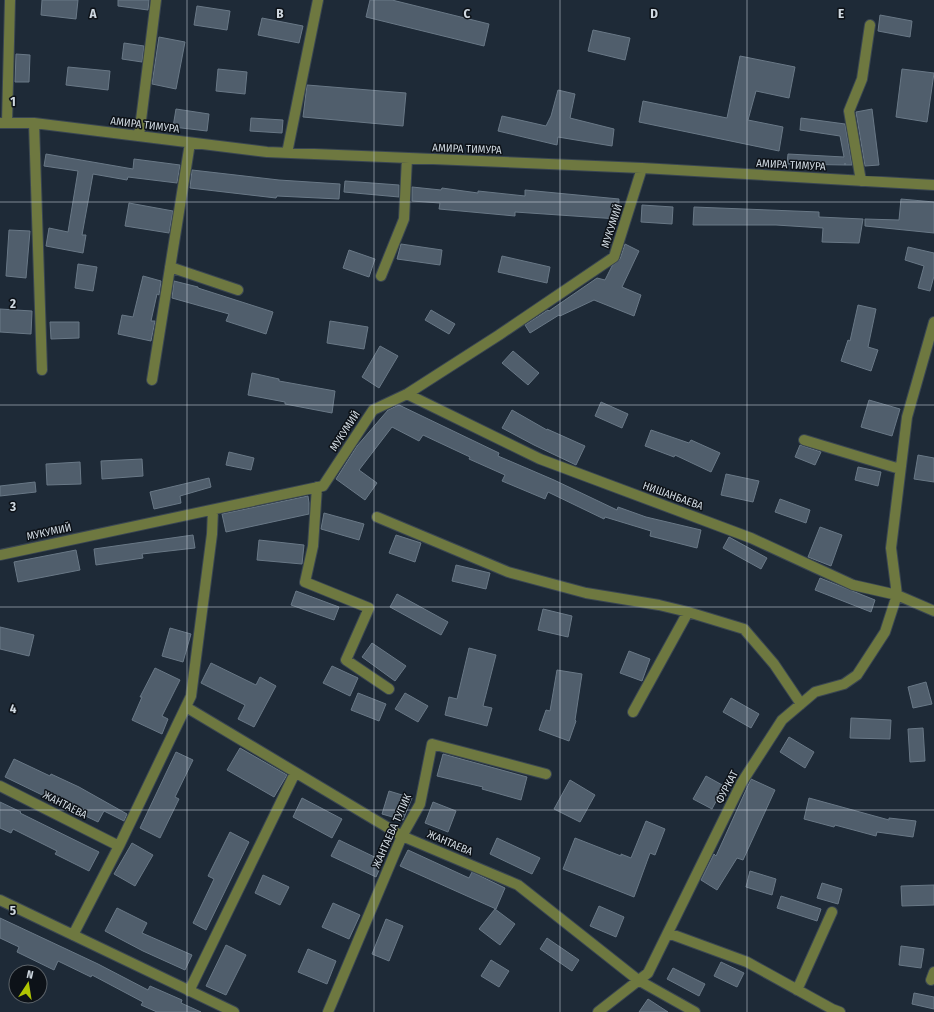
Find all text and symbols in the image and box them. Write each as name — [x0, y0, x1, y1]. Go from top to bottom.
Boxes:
text: A — [88, 6, 97, 21]
text: B — [276, 6, 284, 21]
text: C — [464, 6, 471, 21]
text: D — [650, 6, 658, 21]
text: E — [838, 6, 844, 21]
text: 1 — [10, 94, 16, 109]
street label: АМИРА ТИМУРА — [110, 114, 181, 136]
street label: АМИРА ТИМУРА — [432, 141, 502, 157]
street label: АМИРА ТИМУРА — [756, 157, 826, 173]
street label: МУКУМИЙ — [599, 202, 625, 250]
text: 2 — [9, 296, 16, 311]
street label: МУКУМИЙ — [327, 408, 363, 454]
street label: НИШАНБАЕВА — [641, 479, 705, 513]
text: 3 — [9, 499, 16, 514]
street label: МУКУМИЙ — [25, 521, 73, 543]
text: 4 — [10, 701, 17, 716]
street label: ФУРКАТ — [713, 768, 741, 806]
street label: ЖАНТАЕВА — [41, 788, 89, 822]
street label: ЖАНТАЕВА ТУПИК — [370, 792, 414, 870]
street label: ЖАНТАЕВА — [425, 828, 475, 858]
text: 5 — [10, 903, 16, 918]
north arrow — [8, 964, 48, 1004]
text: N — [25, 968, 35, 982]

